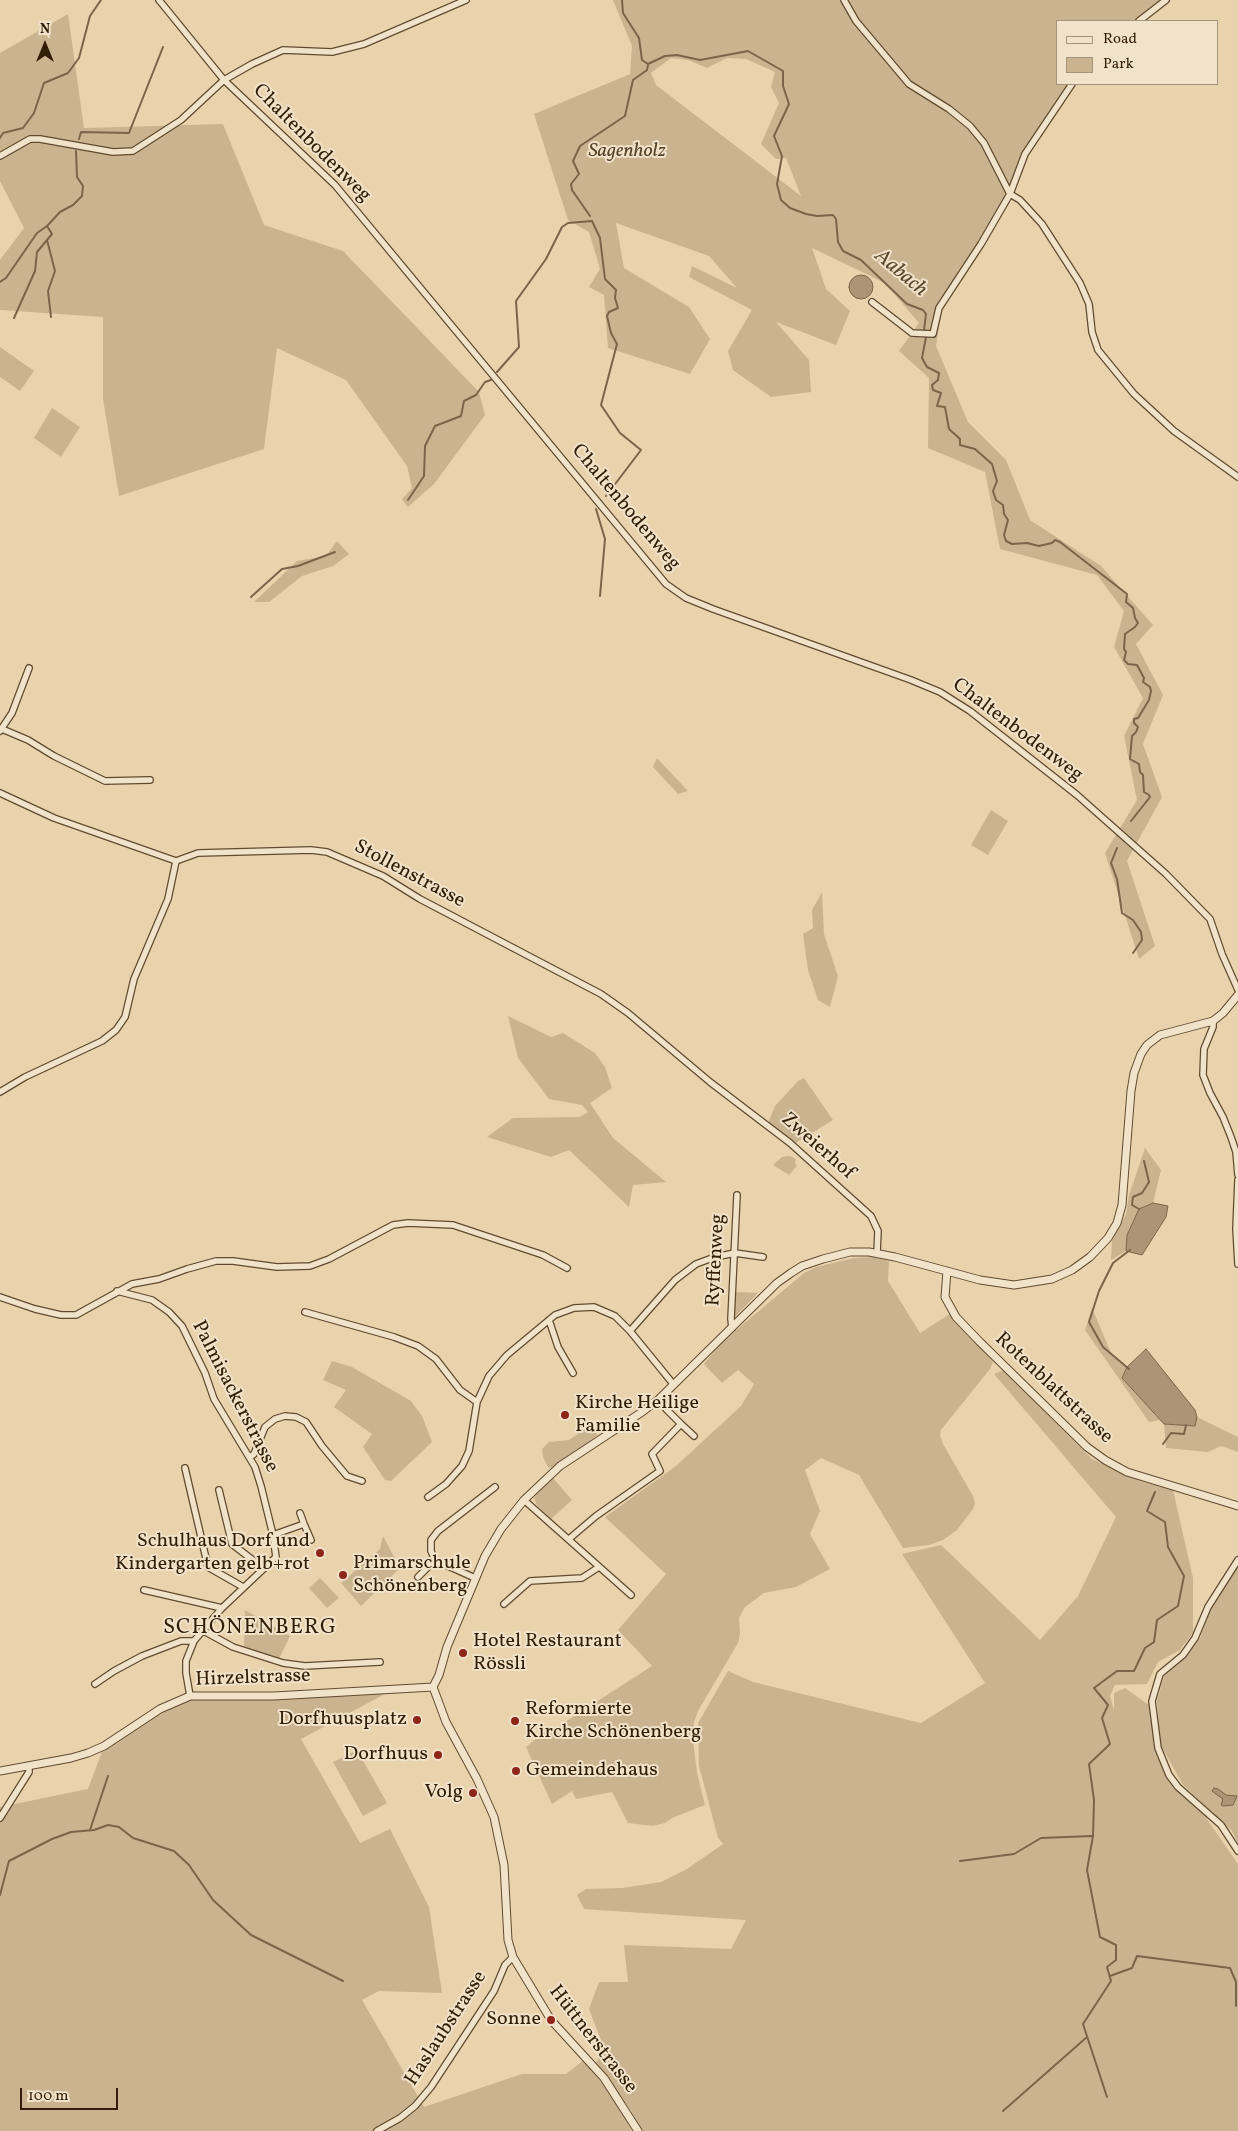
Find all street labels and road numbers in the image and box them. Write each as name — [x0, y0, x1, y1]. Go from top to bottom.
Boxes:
street label: Chaltenbodenweg — [247, 80, 375, 208]
street label: Chaltenbodenweg — [565, 440, 685, 576]
street label: Chaltenbodenweg — [947, 674, 1087, 788]
street label: Stollenstrasse — [349, 836, 469, 914]
street label: Zweierhof — [775, 1109, 859, 1185]
street label: Ryffenweg — [703, 1213, 731, 1307]
street label: Palmisackerstrasse — [185, 1317, 283, 1477]
street label: Rotenblattstrasse — [989, 1328, 1117, 1450]
street label: Hirzelstrasse — [195, 1665, 311, 1693]
street label: Haslaubstrasse — [401, 1967, 493, 2091]
street label: Hüttnerstrasse — [542, 1981, 642, 2099]

